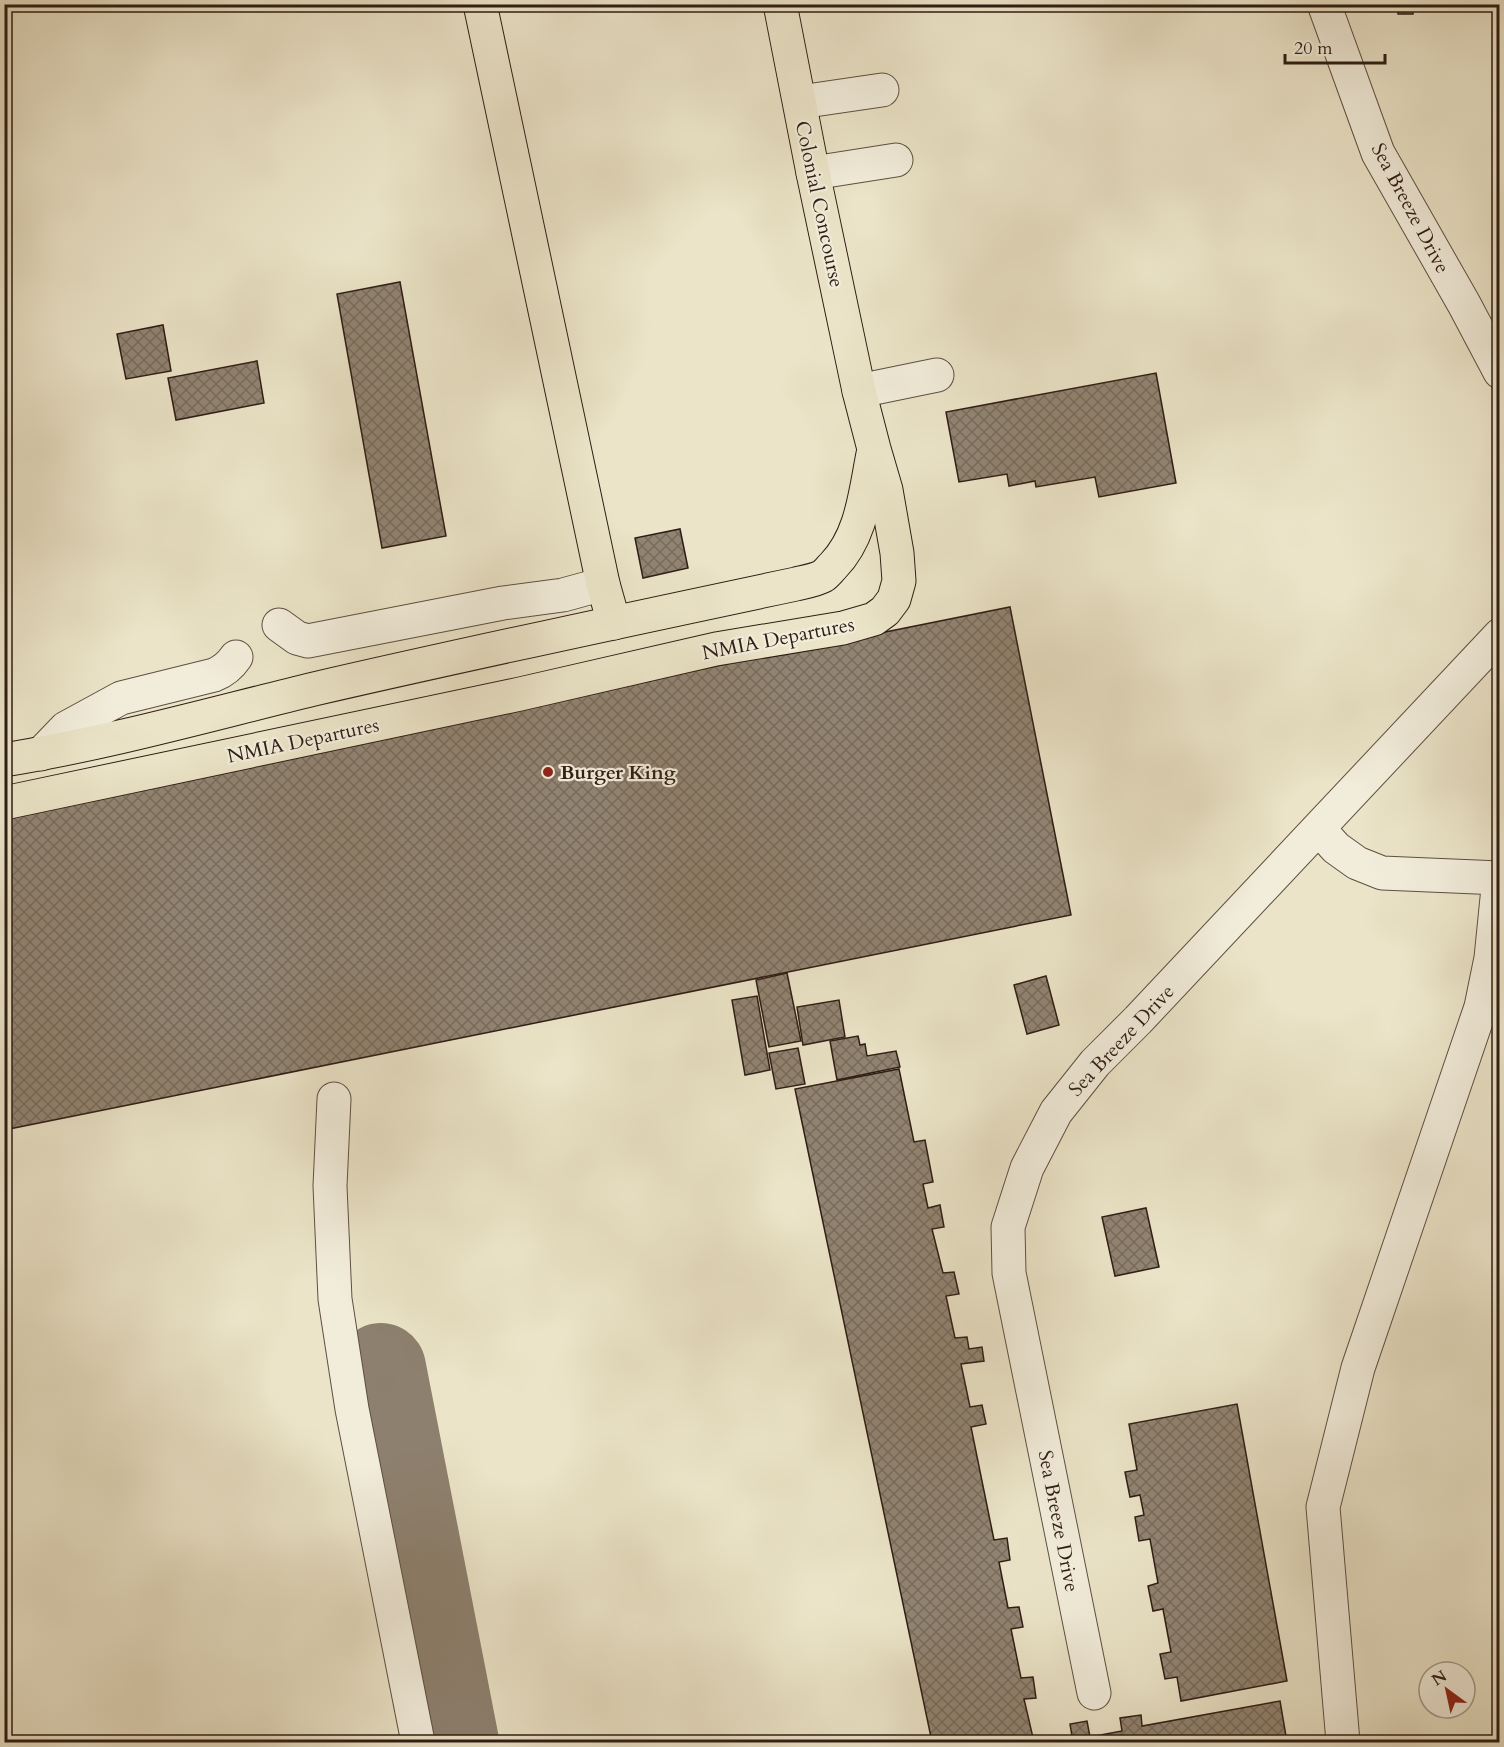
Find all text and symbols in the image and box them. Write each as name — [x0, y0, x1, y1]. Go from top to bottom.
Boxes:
scale bar — [1285, 27, 1386, 65]
text: 20 m — [1294, 36, 1333, 61]
street label: Colonial Concourse — [789, 118, 850, 290]
street label: Sea Breeze Drive — [1365, 138, 1456, 278]
street label: NMIA Departures — [700, 610, 857, 666]
street label: NMIA Departures — [225, 711, 382, 770]
place label: Burger King — [560, 759, 676, 786]
marker: Burger King — [541, 765, 555, 779]
street label: Sea Breeze Drive — [1062, 978, 1180, 1102]
street label: Sea Breeze Drive — [1032, 1448, 1085, 1594]
north arrow — [1417, 1660, 1477, 1720]
text: N — [1428, 1665, 1451, 1691]

